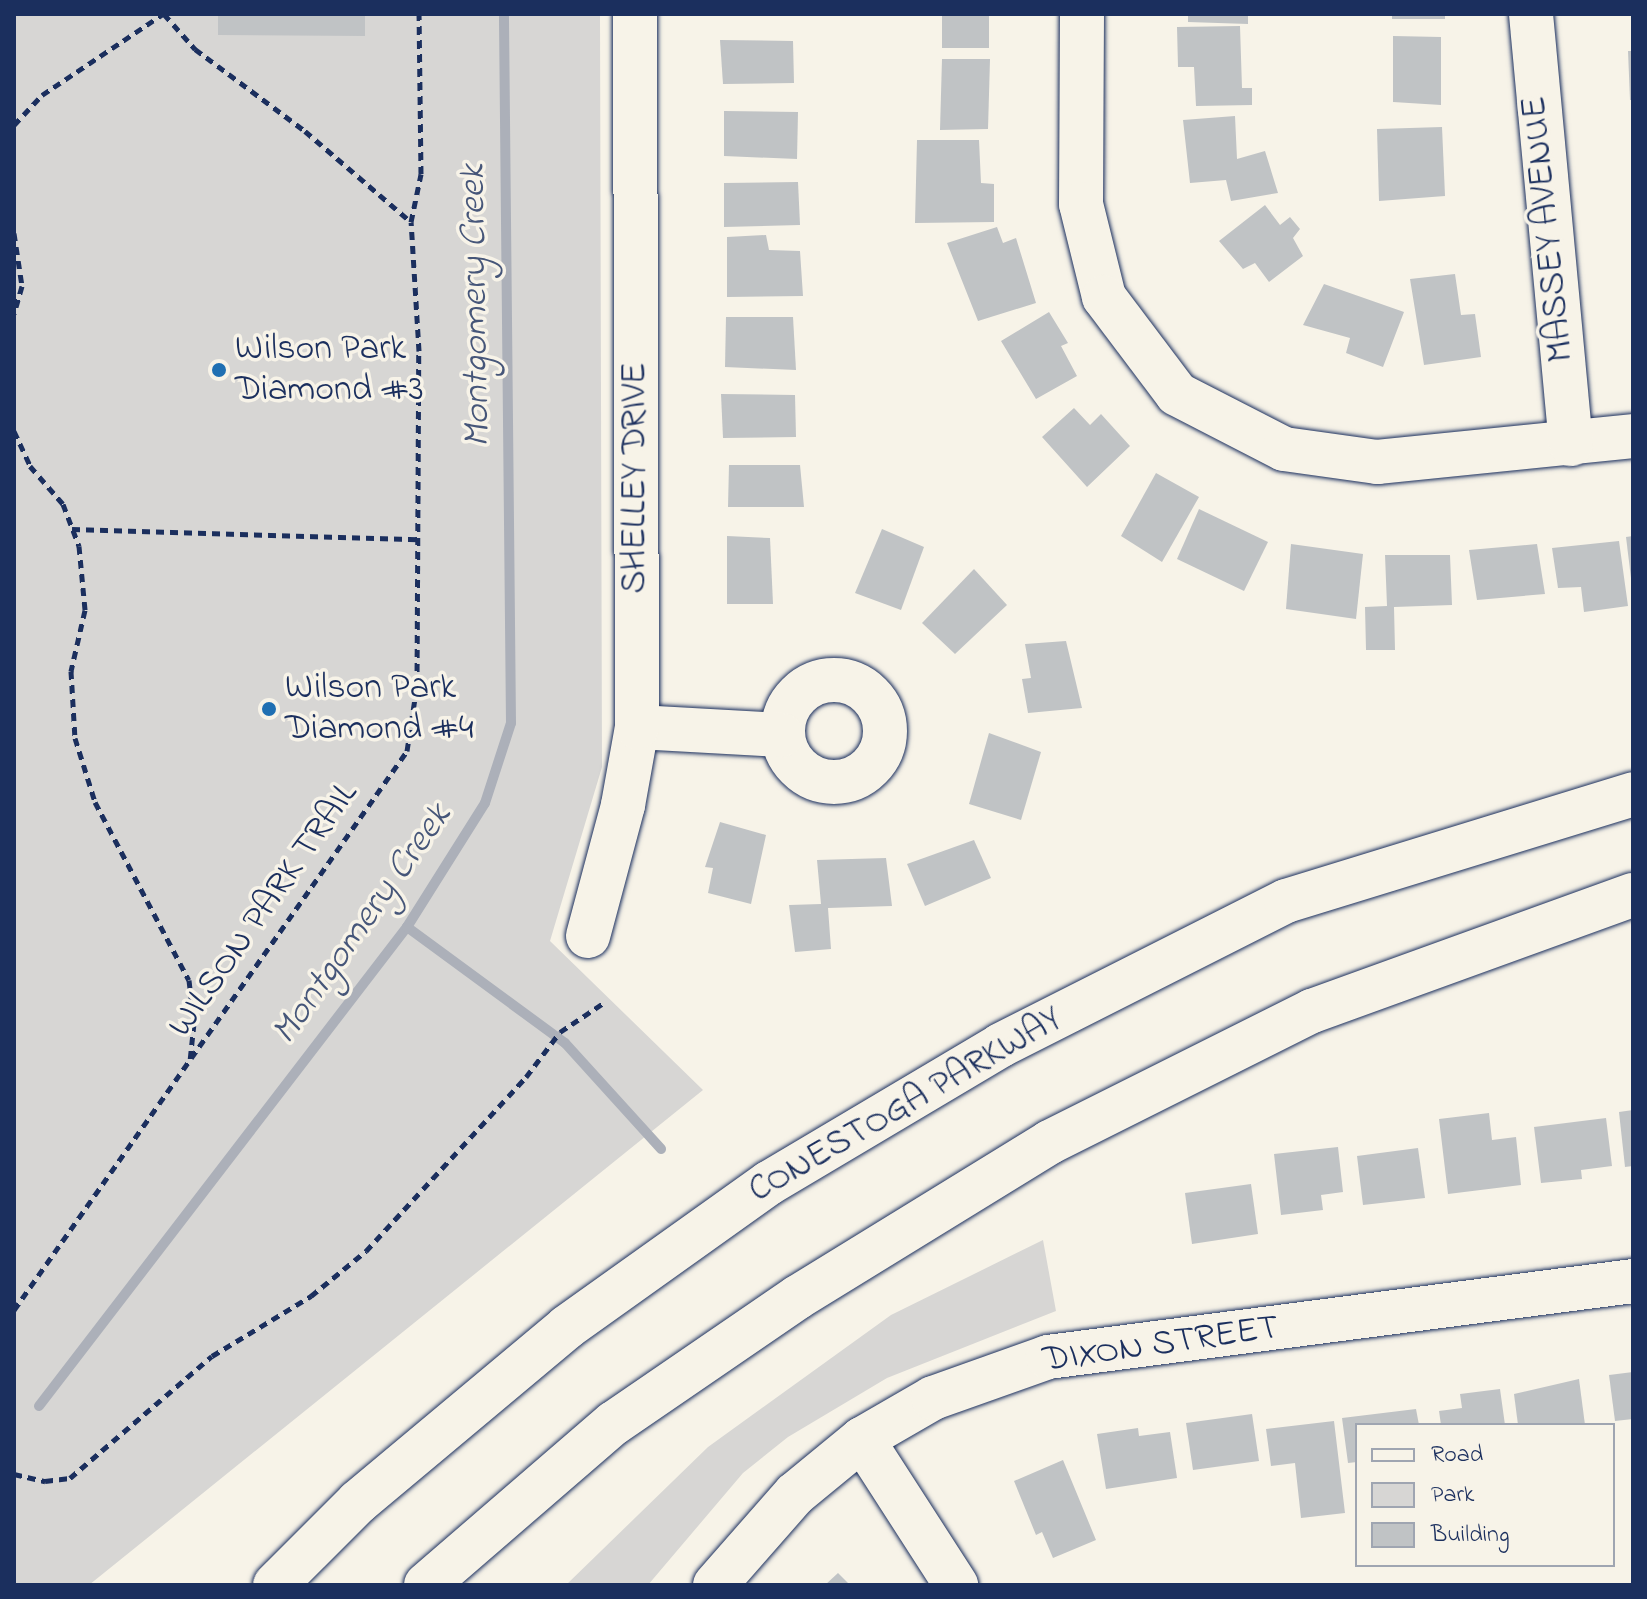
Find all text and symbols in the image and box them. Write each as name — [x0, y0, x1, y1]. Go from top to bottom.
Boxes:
street label: MASSEY AVENUE — [1514, 94, 1584, 364]
water label: Montgomery Creek — [452, 164, 502, 448]
place label: Wilson Park Diamond #3 — [235, 327, 424, 412]
marker: Wilson Park Diamond #3 — [210, 361, 228, 379]
street label: SHELLEY DRIVE — [614, 362, 658, 594]
place label: Wilson Park Diamond #4 — [285, 666, 473, 751]
marker: Wilson Park Diamond #4 — [260, 700, 278, 718]
street label: WILSON PARK TRAIL — [160, 774, 368, 1046]
water label: Montgomery Creek — [263, 796, 463, 1054]
street label: CONESTOGA PARKWAY — [742, 999, 1070, 1213]
street label: DIXON STREET — [1040, 1307, 1282, 1383]
legend — [1355, 1423, 1615, 1567]
text: Road — [1431, 1438, 1483, 1473]
text: Park — [1431, 1478, 1474, 1513]
text: Building — [1431, 1518, 1510, 1553]

